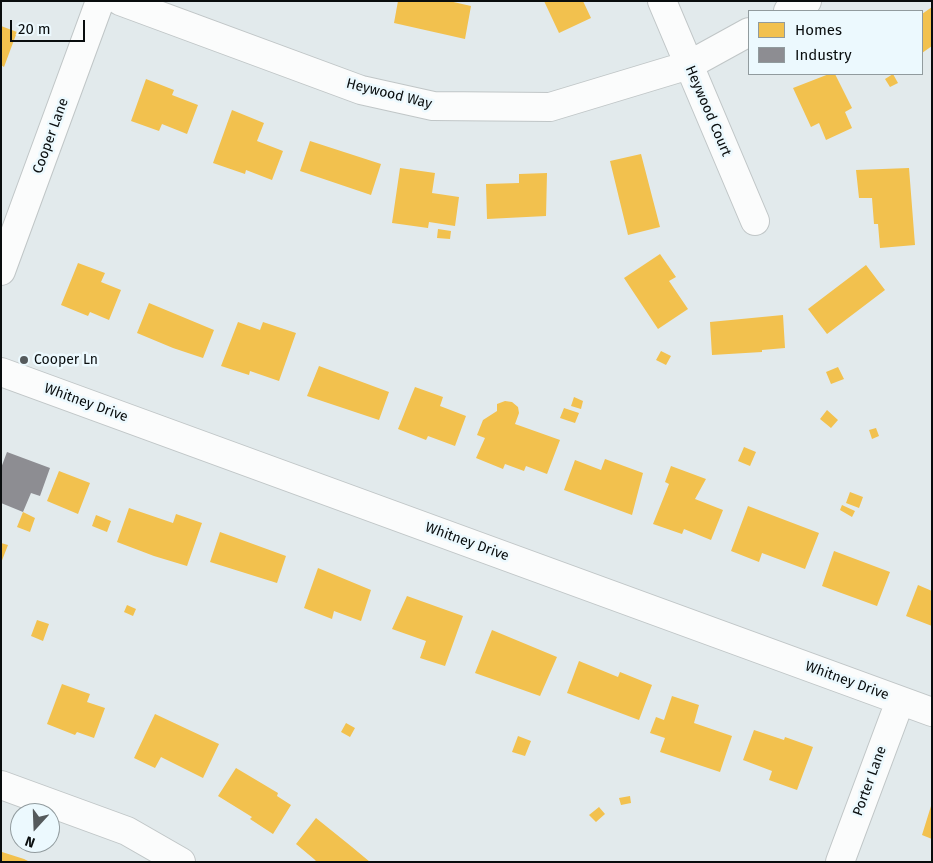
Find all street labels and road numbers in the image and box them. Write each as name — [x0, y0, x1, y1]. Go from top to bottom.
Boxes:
street label: Heywood Court — [681, 63, 735, 159]
street label: Heywood Way — [344, 75, 434, 113]
street label: Cooper Lane — [30, 96, 72, 176]
street label: Whitney Drive — [42, 380, 130, 426]
street label: Whitney Drive — [423, 519, 511, 565]
street label: Whitney Drive — [803, 658, 891, 704]
street label: Porter Lane — [850, 744, 890, 818]

